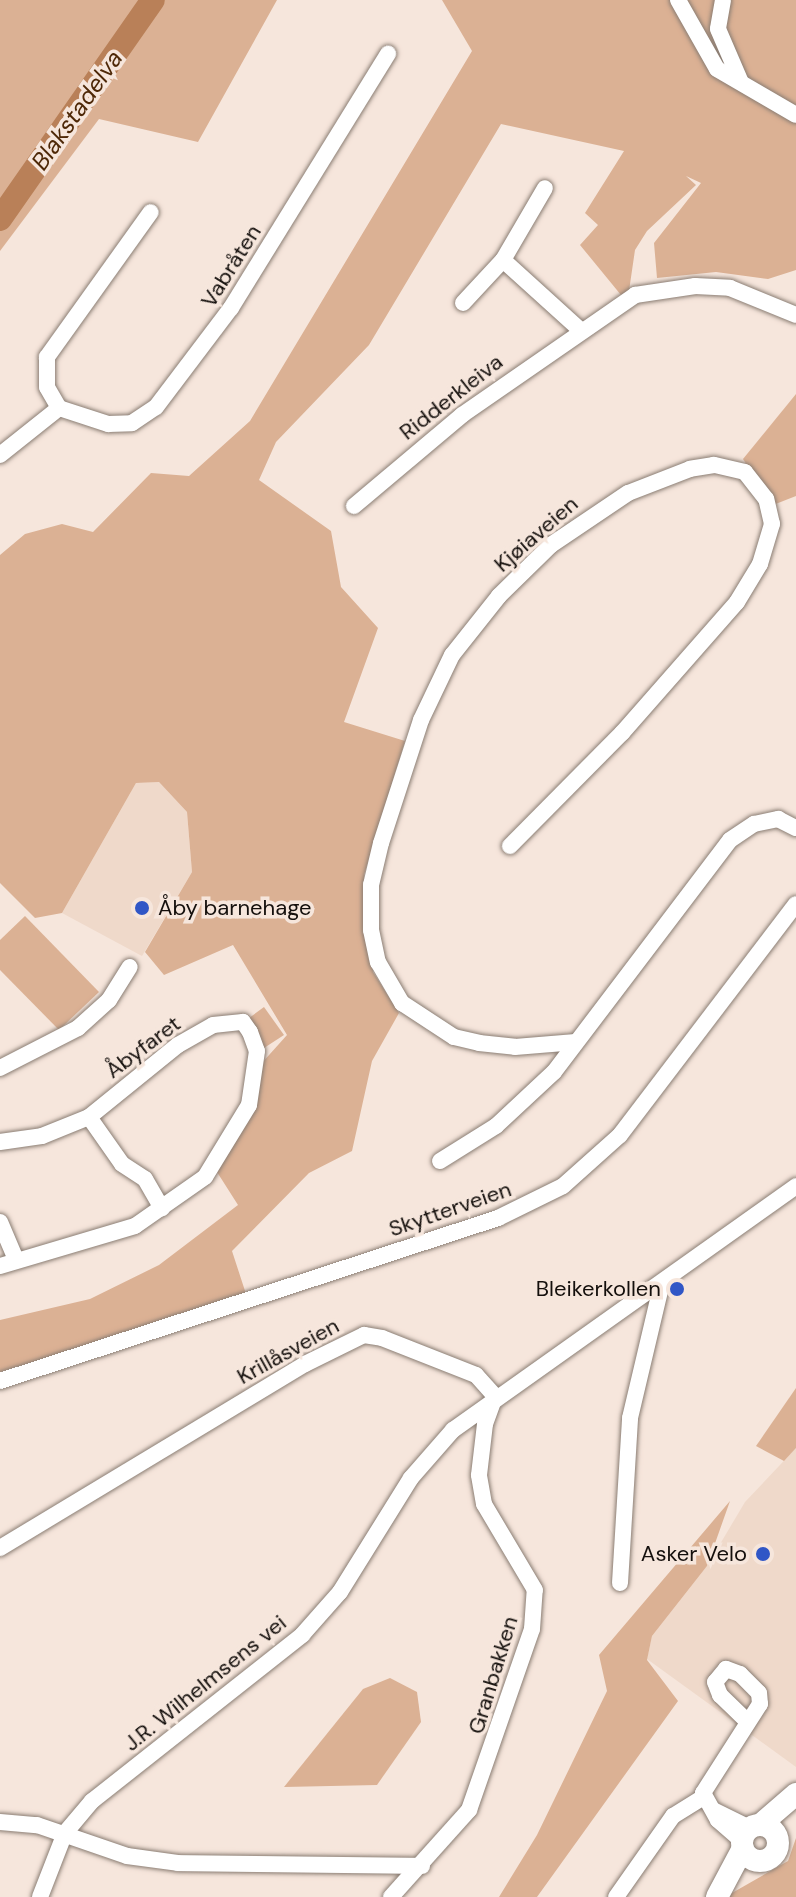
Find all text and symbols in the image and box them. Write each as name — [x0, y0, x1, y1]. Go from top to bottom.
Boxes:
water label: Blakstadelva — [25, 45, 129, 175]
street label: Vabråten — [195, 220, 267, 312]
street label: Ridderkleiva — [394, 349, 508, 445]
street label: Kjøiaveien — [489, 491, 583, 577]
place label: Åby barnehage — [158, 895, 312, 921]
marker: Åby barnehage — [133, 899, 151, 917]
street label: Åbyfaret — [100, 1010, 186, 1084]
street label: Skytterveien — [385, 1176, 515, 1242]
place label: Bleikerkollen — [536, 1276, 661, 1302]
marker: Bleikerkollen — [668, 1280, 686, 1298]
street label: Krillåsveien — [232, 1312, 344, 1390]
place label: Asker Velo — [641, 1541, 747, 1567]
marker: Asker Velo — [754, 1545, 772, 1563]
street label: J.R. Wilhelmsens vei — [118, 1609, 292, 1757]
street label: Granbakken — [463, 1613, 523, 1737]

